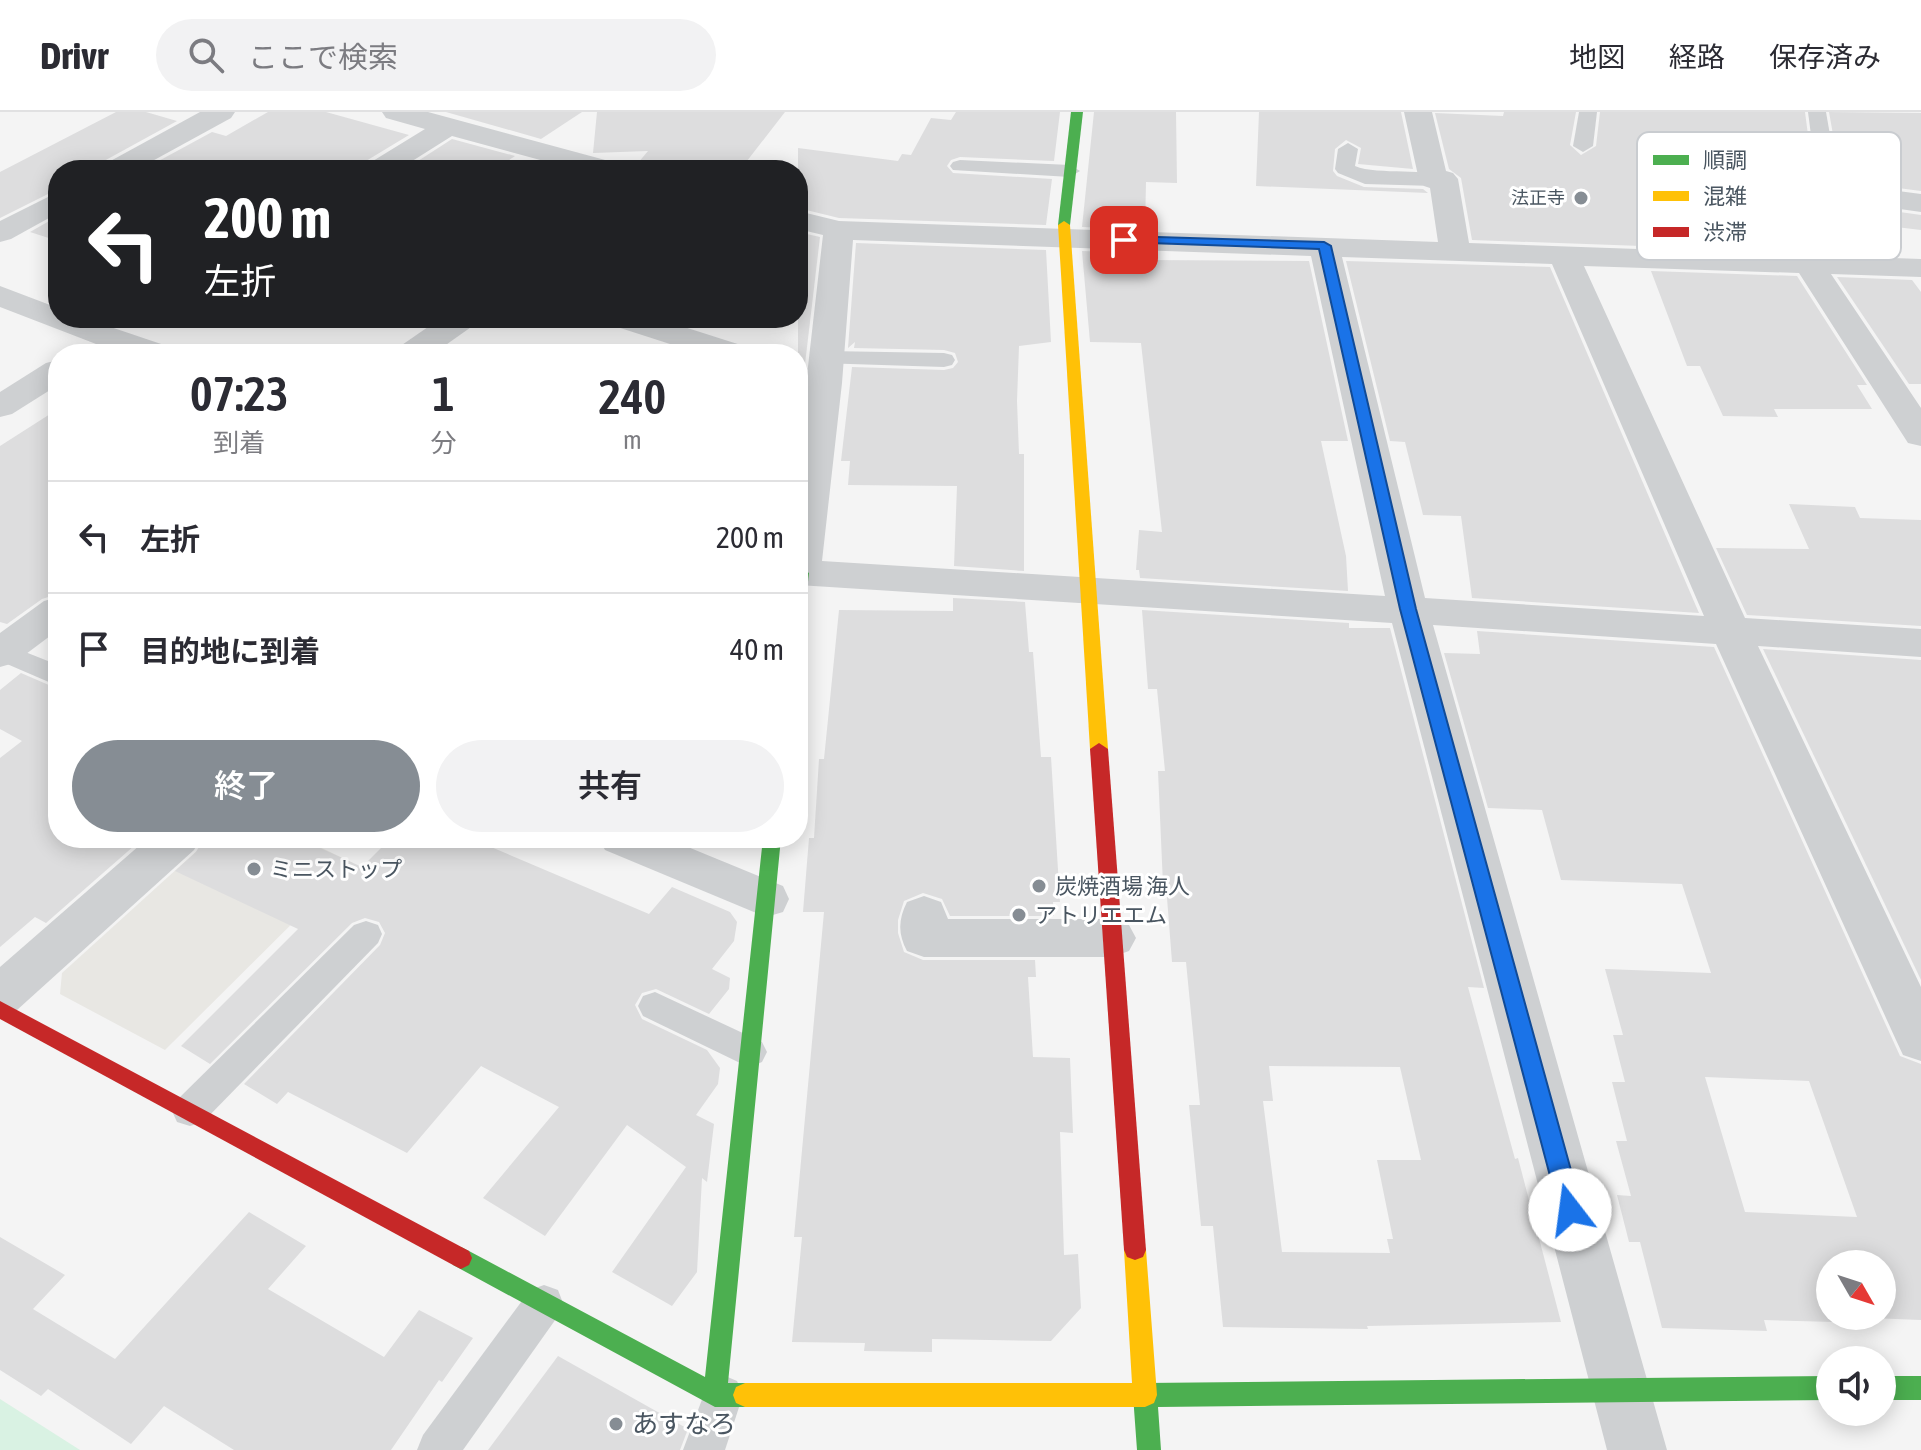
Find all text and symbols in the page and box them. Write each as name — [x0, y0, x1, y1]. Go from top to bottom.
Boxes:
search box — [156, 19, 716, 91]
icon: search — [184, 33, 228, 77]
text: Drivr — [40, 34, 108, 77]
text: ここで検索 — [248, 40, 398, 74]
text: 地図 — [1569, 41, 1625, 73]
text: 経路 — [1669, 41, 1725, 73]
text: 保存済み — [1769, 41, 1881, 73]
legend — [1637, 132, 1901, 260]
text: 順調 — [1703, 147, 1747, 173]
text: 混雑 — [1703, 183, 1747, 209]
text: 200 m — [204, 186, 331, 250]
place label: 法正寺 — [1511, 187, 1565, 208]
marker: 法正寺 — [1572, 189, 1590, 207]
icon: left — [72, 192, 176, 296]
pin — [1090, 206, 1158, 274]
icon: arrive — [1102, 218, 1146, 262]
text: 渋滞 — [1703, 219, 1747, 245]
text: 左折 — [204, 260, 276, 302]
text: 07:23 — [190, 366, 289, 421]
text: 1 — [432, 366, 455, 421]
text: 240 — [598, 369, 666, 424]
text: m — [623, 425, 642, 455]
text: 到着 — [213, 428, 265, 458]
text: 分 — [431, 428, 457, 458]
icon: left — [72, 515, 116, 559]
text: 200 m — [716, 520, 784, 554]
text: 左折 — [140, 522, 200, 556]
icon: arrive — [72, 627, 116, 671]
text: 40 m — [730, 632, 784, 666]
text: 目的地に到着 — [140, 634, 320, 668]
button: 終了 — [72, 740, 420, 832]
button: 共有 — [436, 740, 784, 832]
place label: ミニストップ — [270, 856, 402, 882]
marker: ミニストップ — [245, 860, 263, 878]
place label: 炭焼酒場 海人 — [1055, 873, 1190, 899]
marker: 炭焼酒場 海人 — [1030, 877, 1048, 895]
place label: アトリエエム — [1035, 902, 1167, 928]
marker: アトリエエム — [1010, 906, 1028, 924]
position arrow — [1528, 1168, 1612, 1252]
north arrow — [1816, 1250, 1896, 1330]
map controls — [1816, 1250, 1896, 1426]
button: sound — [1816, 1346, 1896, 1426]
place label: あすなろ — [632, 1409, 736, 1439]
marker: あすなろ — [607, 1415, 625, 1433]

